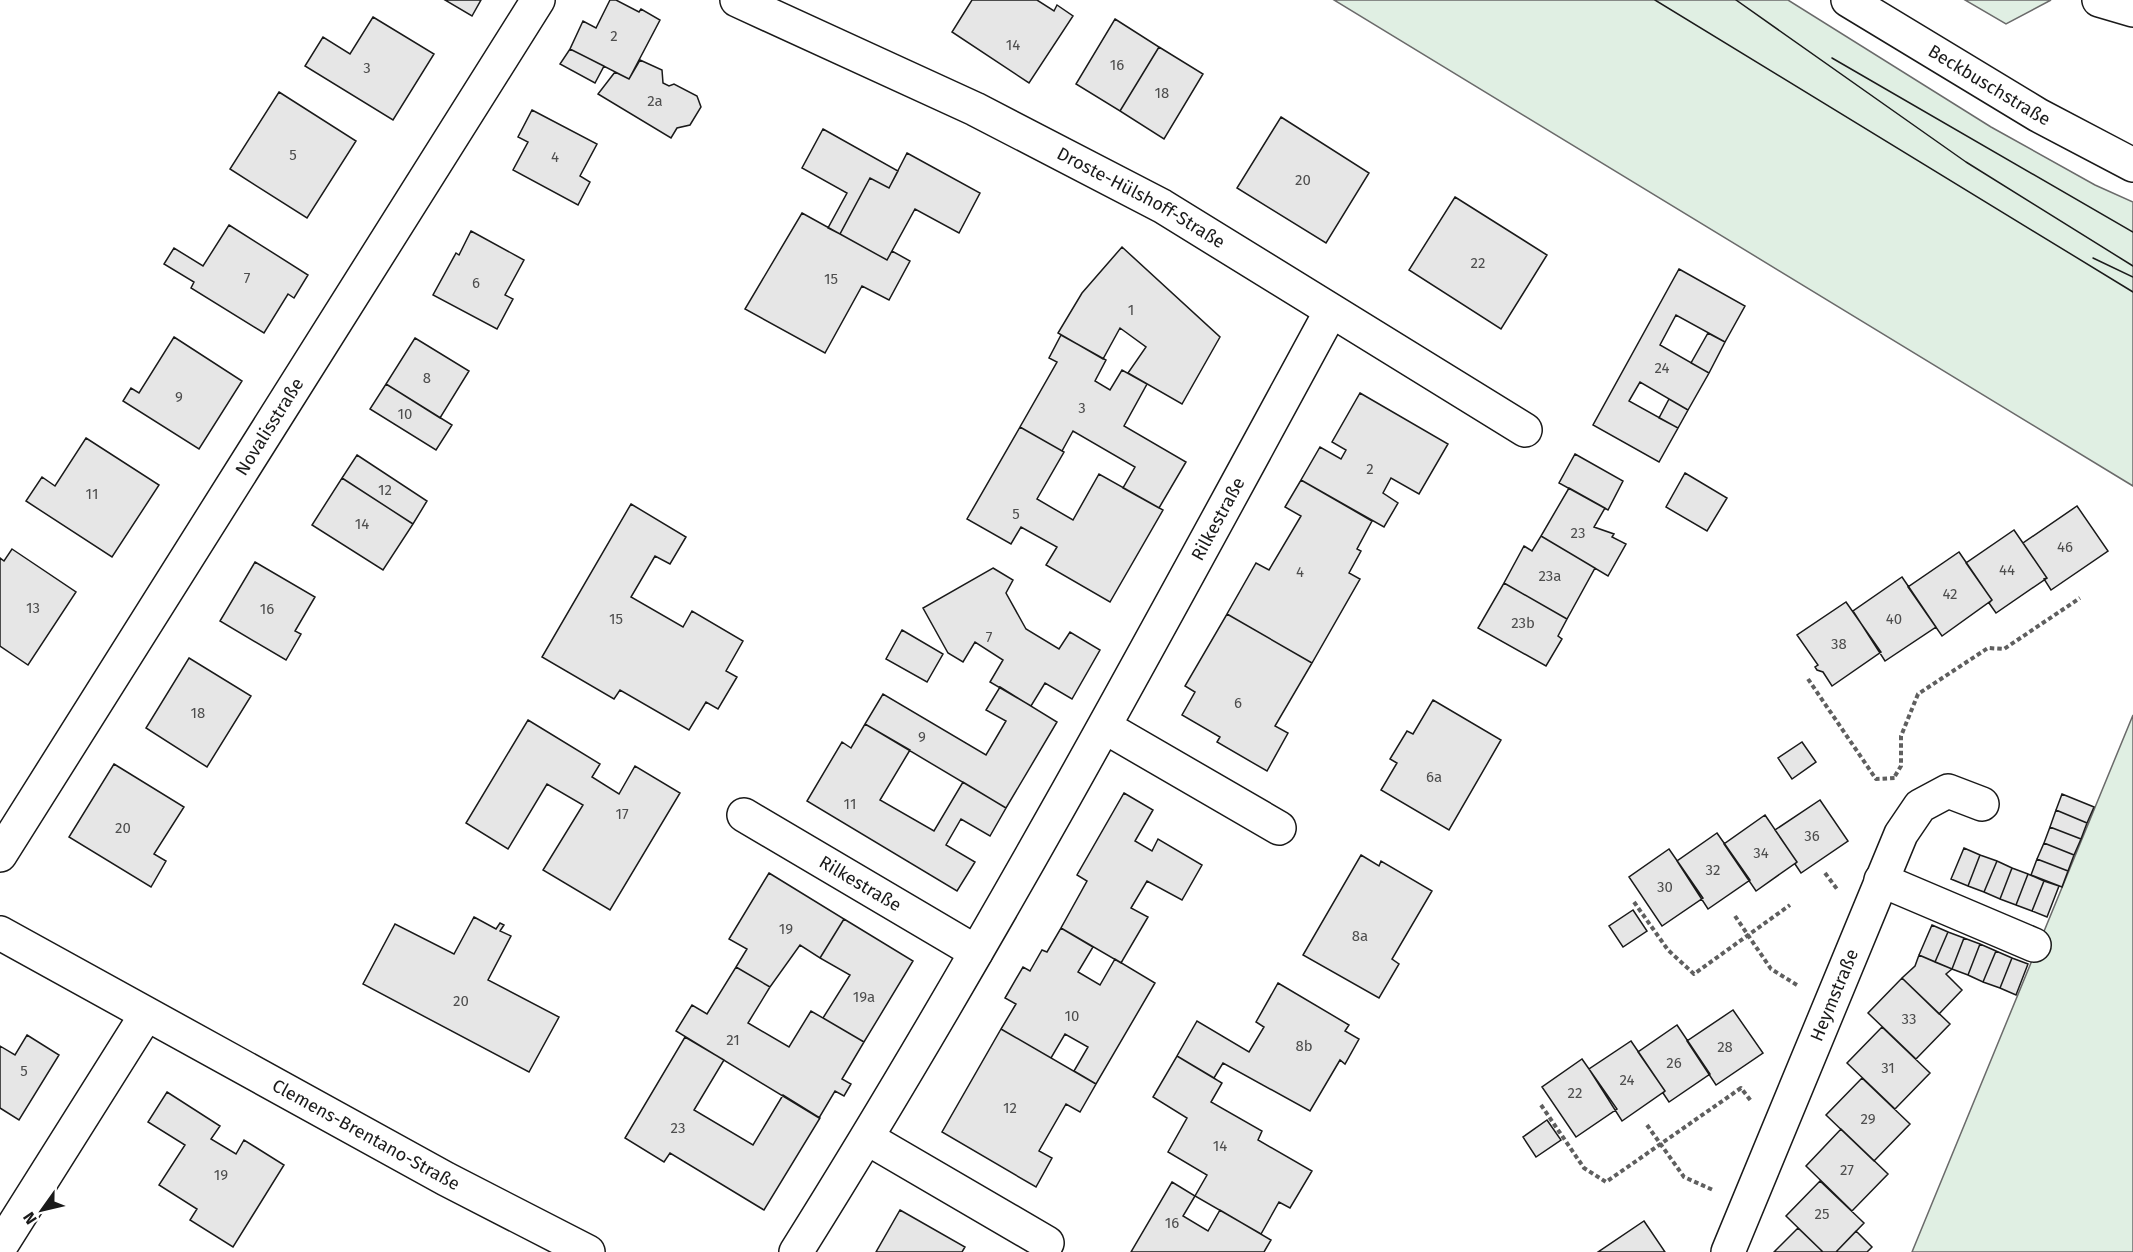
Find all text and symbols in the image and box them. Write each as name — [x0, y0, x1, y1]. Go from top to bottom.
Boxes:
house number: 2 — [610, 27, 618, 45]
house number: 14 — [1006, 36, 1020, 54]
street label: Beckbuschstraße — [1924, 40, 2054, 130]
house number: 16 — [1110, 56, 1124, 74]
house number: 3 — [363, 59, 371, 77]
house number: 18 — [1155, 84, 1169, 102]
house number: 2a — [647, 92, 663, 110]
street label: Droste-Hülshoff-Straße — [1053, 142, 1229, 253]
house number: 5 — [289, 146, 297, 164]
house number: 4 — [551, 148, 559, 166]
house number: 20 — [1295, 171, 1311, 189]
house number: 22 — [1471, 254, 1485, 272]
house number: 7 — [244, 269, 251, 287]
house number: 15 — [824, 270, 838, 288]
house number: 6 — [472, 274, 480, 292]
house number: 1 — [1128, 301, 1134, 319]
house number: 24 — [1654, 359, 1670, 377]
house number: 8 — [423, 369, 431, 387]
street label: Novalisstraße — [231, 374, 308, 480]
house number: 9 — [175, 388, 183, 406]
house number: 3 — [1078, 399, 1086, 417]
house number: 10 — [398, 405, 412, 423]
house number: 2 — [1366, 460, 1374, 478]
street label: Rilkestraße — [1186, 473, 1250, 564]
house number: 12 — [378, 481, 392, 499]
house number: 11 — [86, 485, 98, 503]
house number: 5 — [1012, 505, 1020, 523]
house number: 14 — [355, 515, 369, 533]
house number: 23 — [1571, 524, 1585, 542]
house number: 46 — [2057, 538, 2073, 556]
house number: 44 — [1999, 561, 2015, 579]
house number: 4 — [1296, 563, 1304, 581]
house number: 23a — [1539, 567, 1562, 585]
house number: 42 — [1942, 585, 1958, 603]
house number: 13 — [26, 599, 40, 617]
house number: 16 — [260, 600, 274, 618]
house number: 15 — [609, 610, 623, 628]
house number: 40 — [1886, 610, 1902, 628]
house number: 23b — [1511, 614, 1535, 632]
house number: 7 — [986, 628, 993, 646]
house number: 38 — [1831, 635, 1847, 653]
house number: 6 — [1234, 694, 1242, 712]
house number: 18 — [191, 704, 205, 722]
house number: 9 — [918, 728, 926, 746]
house number: 6a — [1426, 768, 1442, 786]
house number: 11 — [844, 795, 856, 813]
house number: 17 — [615, 805, 629, 823]
house number: 20 — [115, 819, 131, 837]
house number: 36 — [1804, 827, 1820, 845]
house number: 34 — [1753, 844, 1769, 862]
street label: Rilkestraße — [815, 851, 905, 916]
house number: 32 — [1706, 861, 1720, 879]
house number: 30 — [1657, 878, 1673, 896]
house number: 19 — [779, 920, 793, 938]
house number: 8a — [1352, 927, 1368, 945]
street label: Heymstraße — [1805, 946, 1863, 1045]
house number: 19a — [853, 988, 875, 1006]
house number: 20 — [453, 992, 469, 1010]
house number: 10 — [1065, 1007, 1079, 1025]
house number: 33 — [1902, 1010, 1916, 1028]
house number: 21 — [726, 1031, 740, 1049]
house number: 8b — [1295, 1037, 1313, 1055]
house number: 28 — [1717, 1038, 1733, 1056]
house number: 26 — [1666, 1054, 1682, 1072]
house number: 31 — [1881, 1059, 1895, 1077]
house number: 5 — [20, 1062, 28, 1080]
house number: 24 — [1619, 1071, 1635, 1089]
street label: Clemens-Brentano-Straße — [268, 1074, 463, 1195]
house number: 22 — [1568, 1084, 1582, 1102]
house number: 12 — [1003, 1099, 1017, 1117]
house number: 29 — [1860, 1110, 1876, 1128]
house number: 23 — [671, 1119, 685, 1137]
house number: 14 — [1213, 1137, 1227, 1155]
house number: 27 — [1840, 1161, 1854, 1179]
house number: 19 — [214, 1166, 228, 1184]
north arrow — [12, 1180, 72, 1240]
house number: 25 — [1815, 1205, 1829, 1223]
text: N — [19, 1208, 41, 1228]
house number: 16 — [1165, 1214, 1179, 1232]

